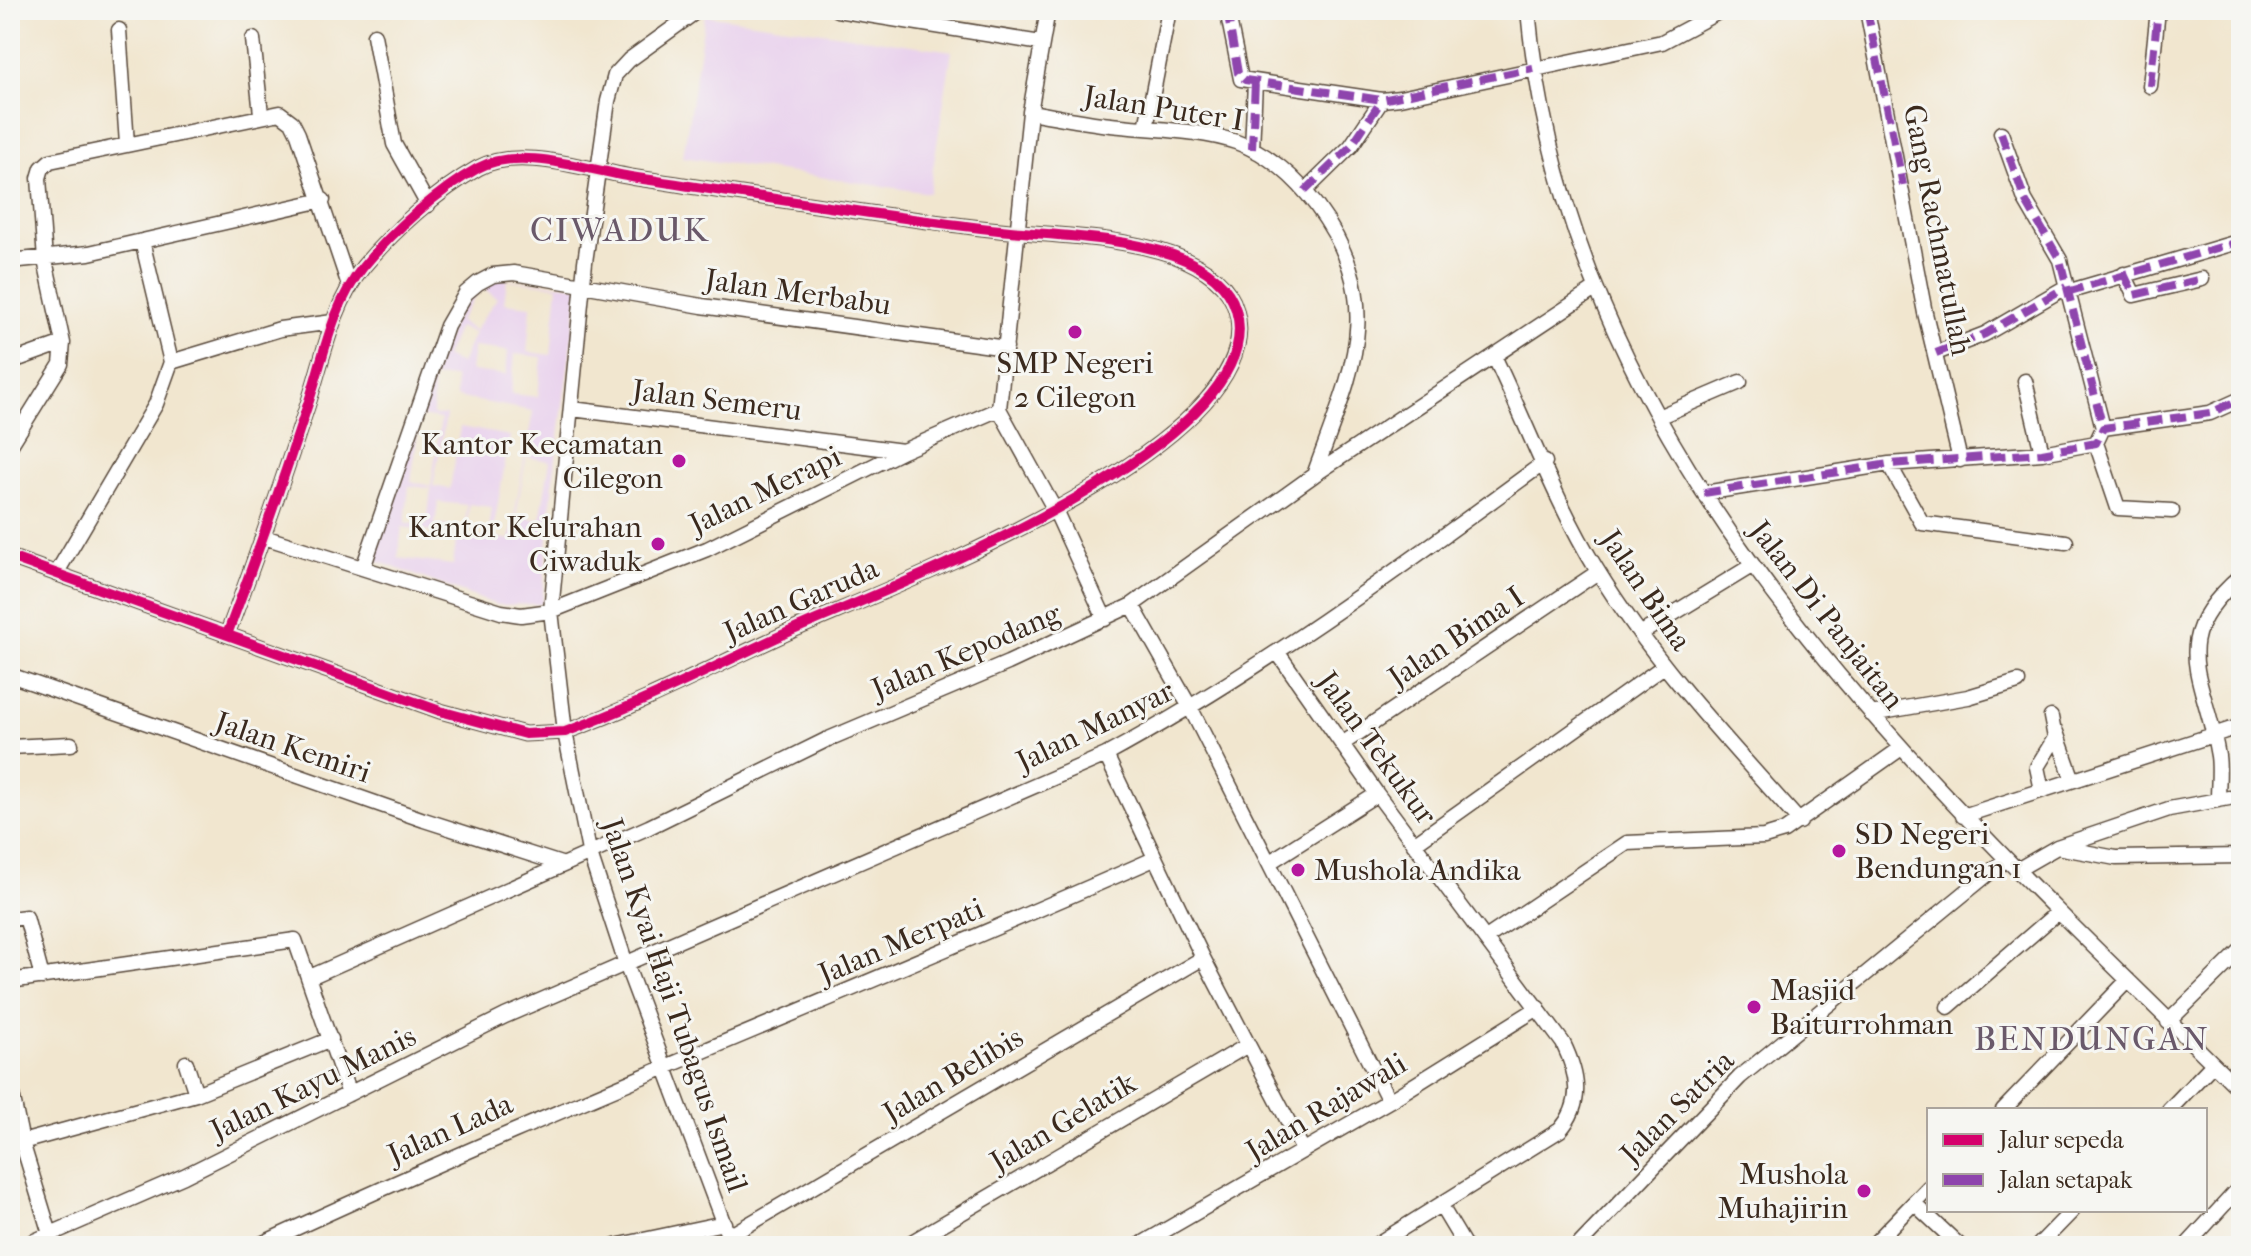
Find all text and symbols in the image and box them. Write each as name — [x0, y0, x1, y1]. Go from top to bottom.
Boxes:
street label: Jalan Puter I — [1079, 78, 1247, 138]
street label: Gang Rachmatullah — [1896, 102, 1979, 359]
district label: CIWADUK — [530, 210, 710, 250]
street label: Jalan Merbabu — [701, 262, 893, 323]
marker: SMP Negeri 2 Cilegon — [1066, 323, 1084, 341]
place label: SMP Negeri 2 Cilegon — [996, 346, 1154, 415]
street label: Jalan Semeru — [628, 373, 804, 428]
place label: Kantor Kecamatan Cilegon — [421, 427, 664, 496]
street label: Jalan Merapi — [682, 439, 847, 543]
marker: Kantor Kecamatan Cilegon — [670, 452, 688, 470]
place label: Kantor Kelurahan Ciwaduk — [408, 510, 643, 579]
street label: Jalan Di Panjaitan — [1741, 512, 1912, 717]
street label: Jalan Bima — [1591, 522, 1699, 658]
marker: Kantor Kelurahan Ciwaduk — [649, 535, 667, 553]
street label: Jalan Garuda — [717, 550, 885, 651]
street label: Jalan Bima I — [1380, 579, 1531, 697]
street label: Jalan Kepodang — [865, 596, 1067, 708]
street label: Jalan Tekukur — [1308, 663, 1444, 832]
street label: Jalan Manyar — [1009, 673, 1180, 780]
street label: Jalan Kemiri — [209, 704, 375, 790]
street label: Jalan Kyai Haji Tubagus Ismail — [593, 812, 755, 1196]
place label: SD Negeri Bendungan 1 — [1855, 817, 2022, 886]
marker: SD Negeri Bendungan 1 — [1830, 842, 1848, 860]
place label: Mushola Andika — [1314, 853, 1522, 888]
marker: Mushola Andika — [1289, 861, 1307, 879]
street label: Jalan Merpati — [812, 891, 989, 993]
place label: Masjid Baiturrohman — [1770, 973, 1954, 1042]
marker: Masjid Baiturrohman — [1745, 998, 1763, 1016]
street label: Jalan Kayu Manis — [203, 1019, 422, 1149]
district label: BENDUNGAN — [1974, 1019, 2210, 1059]
street label: Jalan Belibis — [875, 1020, 1030, 1132]
street label: Jalan Satria — [1612, 1043, 1742, 1173]
street label: Jalan Rajawali — [1238, 1046, 1413, 1170]
street label: Jalan Gelatik — [982, 1065, 1143, 1181]
street label: Jalan Lada — [381, 1086, 519, 1173]
legend — [1927, 1108, 2207, 1212]
text: Jalur sepeda — [1997, 1126, 2125, 1154]
place label: Mushola Muhajirin — [1718, 1157, 1849, 1226]
text: Jalan setapak — [1997, 1166, 2133, 1194]
marker: Mushola Muhajirin — [1855, 1182, 1873, 1200]

